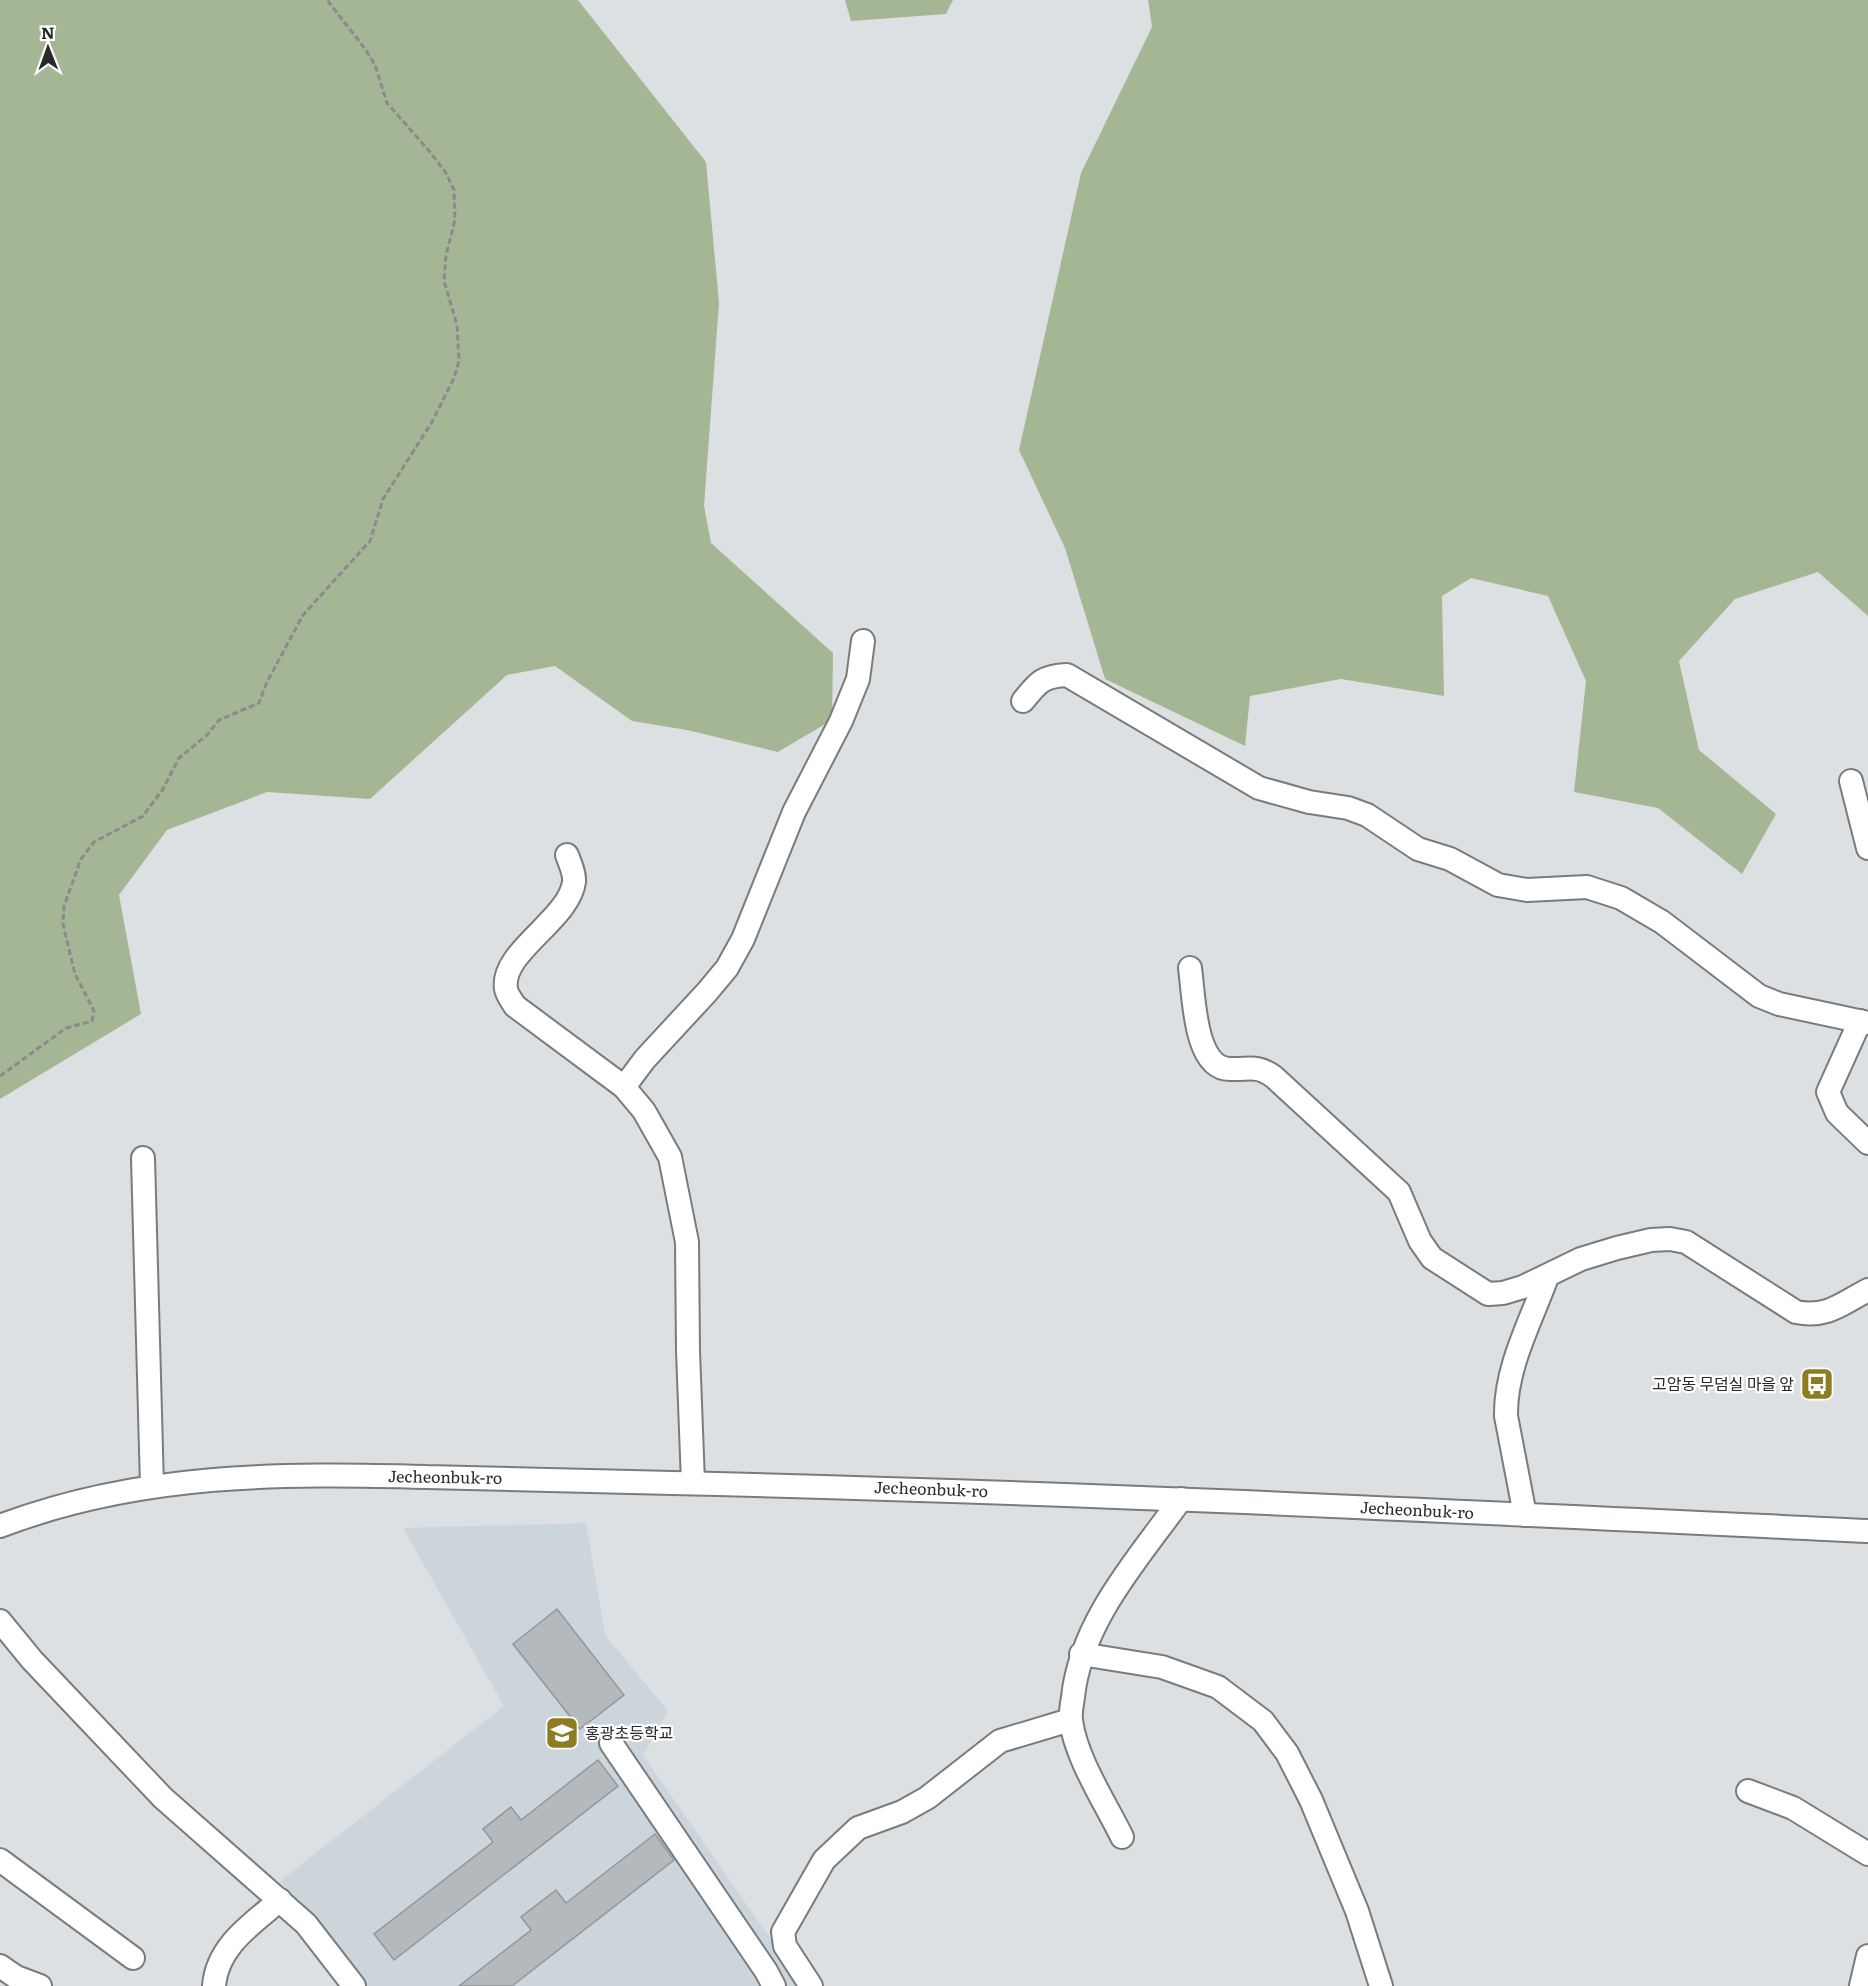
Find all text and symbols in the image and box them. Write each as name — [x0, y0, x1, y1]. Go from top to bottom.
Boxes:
north arrow — [18, 18, 78, 78]
text: N — [41, 20, 55, 44]
bus stop icon: 고암동 무덤실 마을 앞 — [1799, 1366, 1835, 1402]
place label: 고암동 무덤실 마을 앞 — [1652, 1371, 1794, 1395]
street label: Jecheonbuk-ro — [388, 1463, 502, 1489]
street label: Jecheonbuk-ro — [874, 1474, 989, 1502]
street label: Jecheonbuk-ro — [1359, 1494, 1475, 1524]
school or university icon: 홍광초등학교 — [544, 1715, 580, 1751]
place label: 홍광초등학교 — [585, 1720, 673, 1744]

